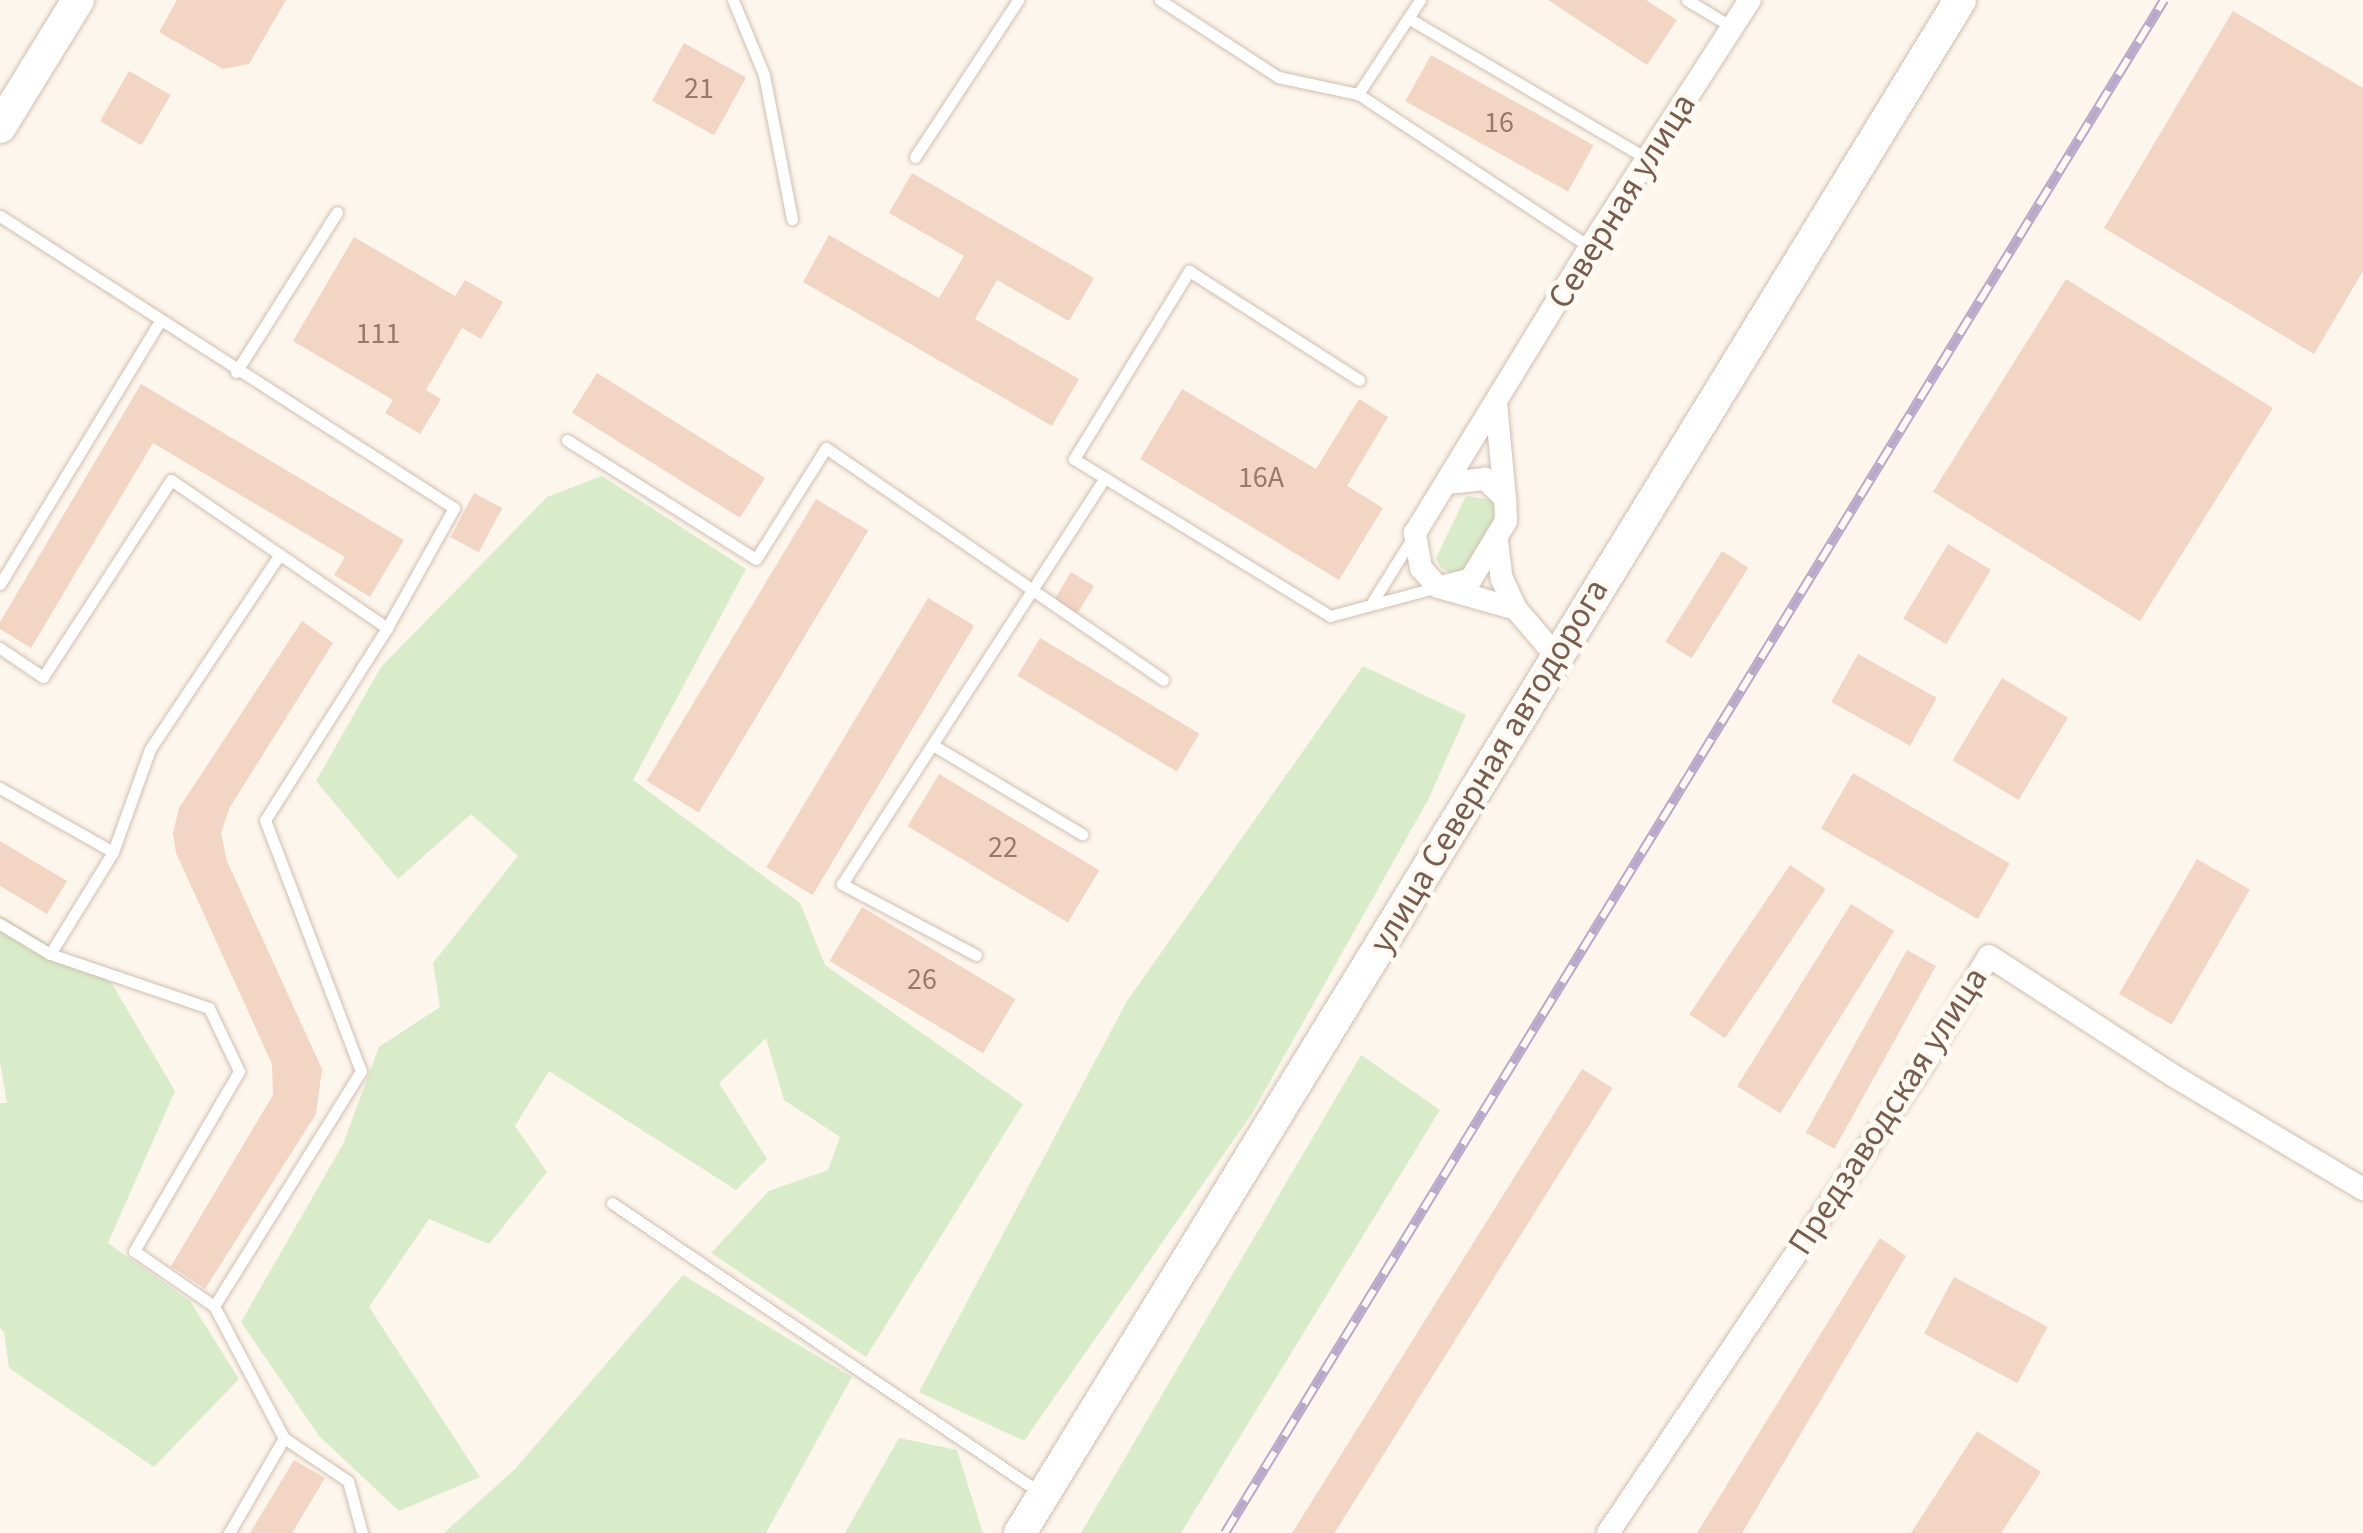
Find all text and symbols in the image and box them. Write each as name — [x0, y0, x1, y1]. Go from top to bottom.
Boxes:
house number: 21 — [684, 71, 714, 107]
street label: Северная улица — [1539, 86, 1705, 316]
house number: 16 — [1484, 105, 1514, 141]
house number: 111 — [356, 316, 400, 352]
house number: 16А — [1238, 460, 1284, 496]
street label: улица Северная автодорога — [1361, 571, 1617, 961]
house number: 22 — [988, 830, 1018, 866]
street label: Предзаводская улица — [1779, 959, 1997, 1263]
house number: 26 — [907, 962, 937, 998]

